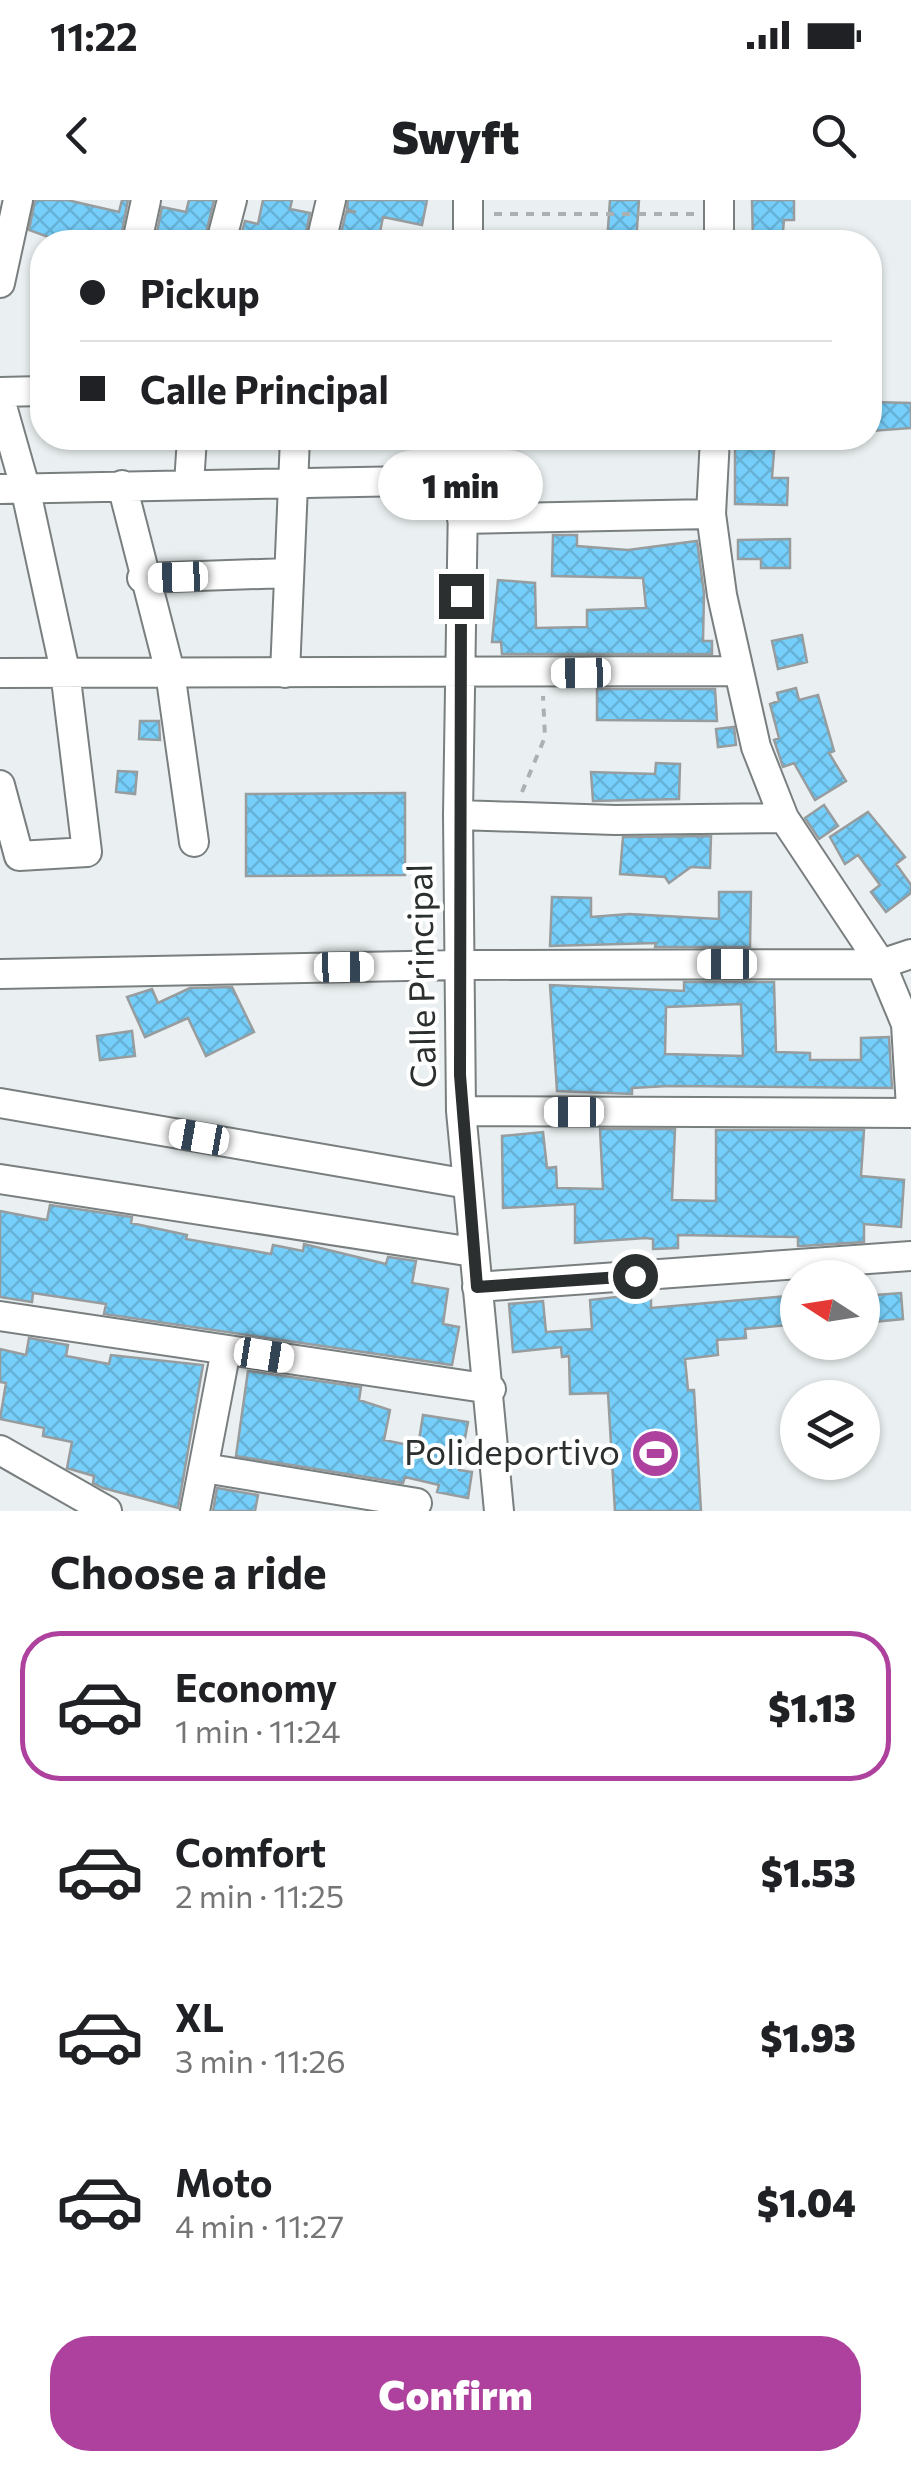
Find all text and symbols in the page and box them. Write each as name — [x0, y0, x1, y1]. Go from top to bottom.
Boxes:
text: 11:22 — [50, 12, 138, 59]
icon: back — [50, 108, 105, 163]
text: Swyft — [392, 108, 519, 163]
icon: search — [806, 108, 861, 163]
text: Pickup — [140, 269, 260, 316]
text: Calle Principal — [140, 365, 389, 412]
callout: 1 min — [378, 451, 544, 521]
text: 1 min — [422, 465, 499, 505]
car — [147, 561, 209, 593]
route end — [439, 574, 484, 619]
car — [551, 657, 611, 689]
street label: Calle Principal — [396, 863, 443, 1089]
car — [697, 949, 757, 979]
car — [314, 951, 374, 983]
car — [544, 1097, 604, 1127]
car — [167, 1117, 231, 1157]
route start — [613, 1254, 658, 1299]
north arrow — [780, 1260, 880, 1360]
map controls — [780, 1260, 880, 1480]
car — [232, 1335, 296, 1375]
button: layers — [780, 1380, 880, 1480]
sports icon: Polideportivo — [629, 1427, 681, 1479]
place label: Polideportivo — [404, 1429, 620, 1472]
text: Choose a ride — [50, 1543, 327, 1598]
icon: car — [55, 1661, 145, 1751]
text: Economy — [175, 1663, 337, 1710]
text: $1.13 — [768, 1683, 856, 1730]
text: 1 min · 11:24 — [175, 1710, 340, 1750]
icon: car — [55, 1826, 145, 1916]
text: Comfort — [175, 1828, 326, 1875]
text: $1.53 — [761, 1848, 856, 1895]
text: 2 min · 11:25 — [175, 1875, 344, 1915]
icon: car — [55, 1991, 145, 2081]
text: XL — [175, 1993, 224, 2040]
text: $1.93 — [760, 2013, 856, 2060]
text: 3 min · 11:26 — [175, 2040, 346, 2080]
icon: car — [55, 2156, 145, 2246]
text: Moto — [175, 2158, 273, 2205]
text: $1.04 — [757, 2178, 856, 2225]
text: 4 min · 11:27 — [175, 2205, 344, 2245]
button: Confirm — [50, 2336, 861, 2451]

